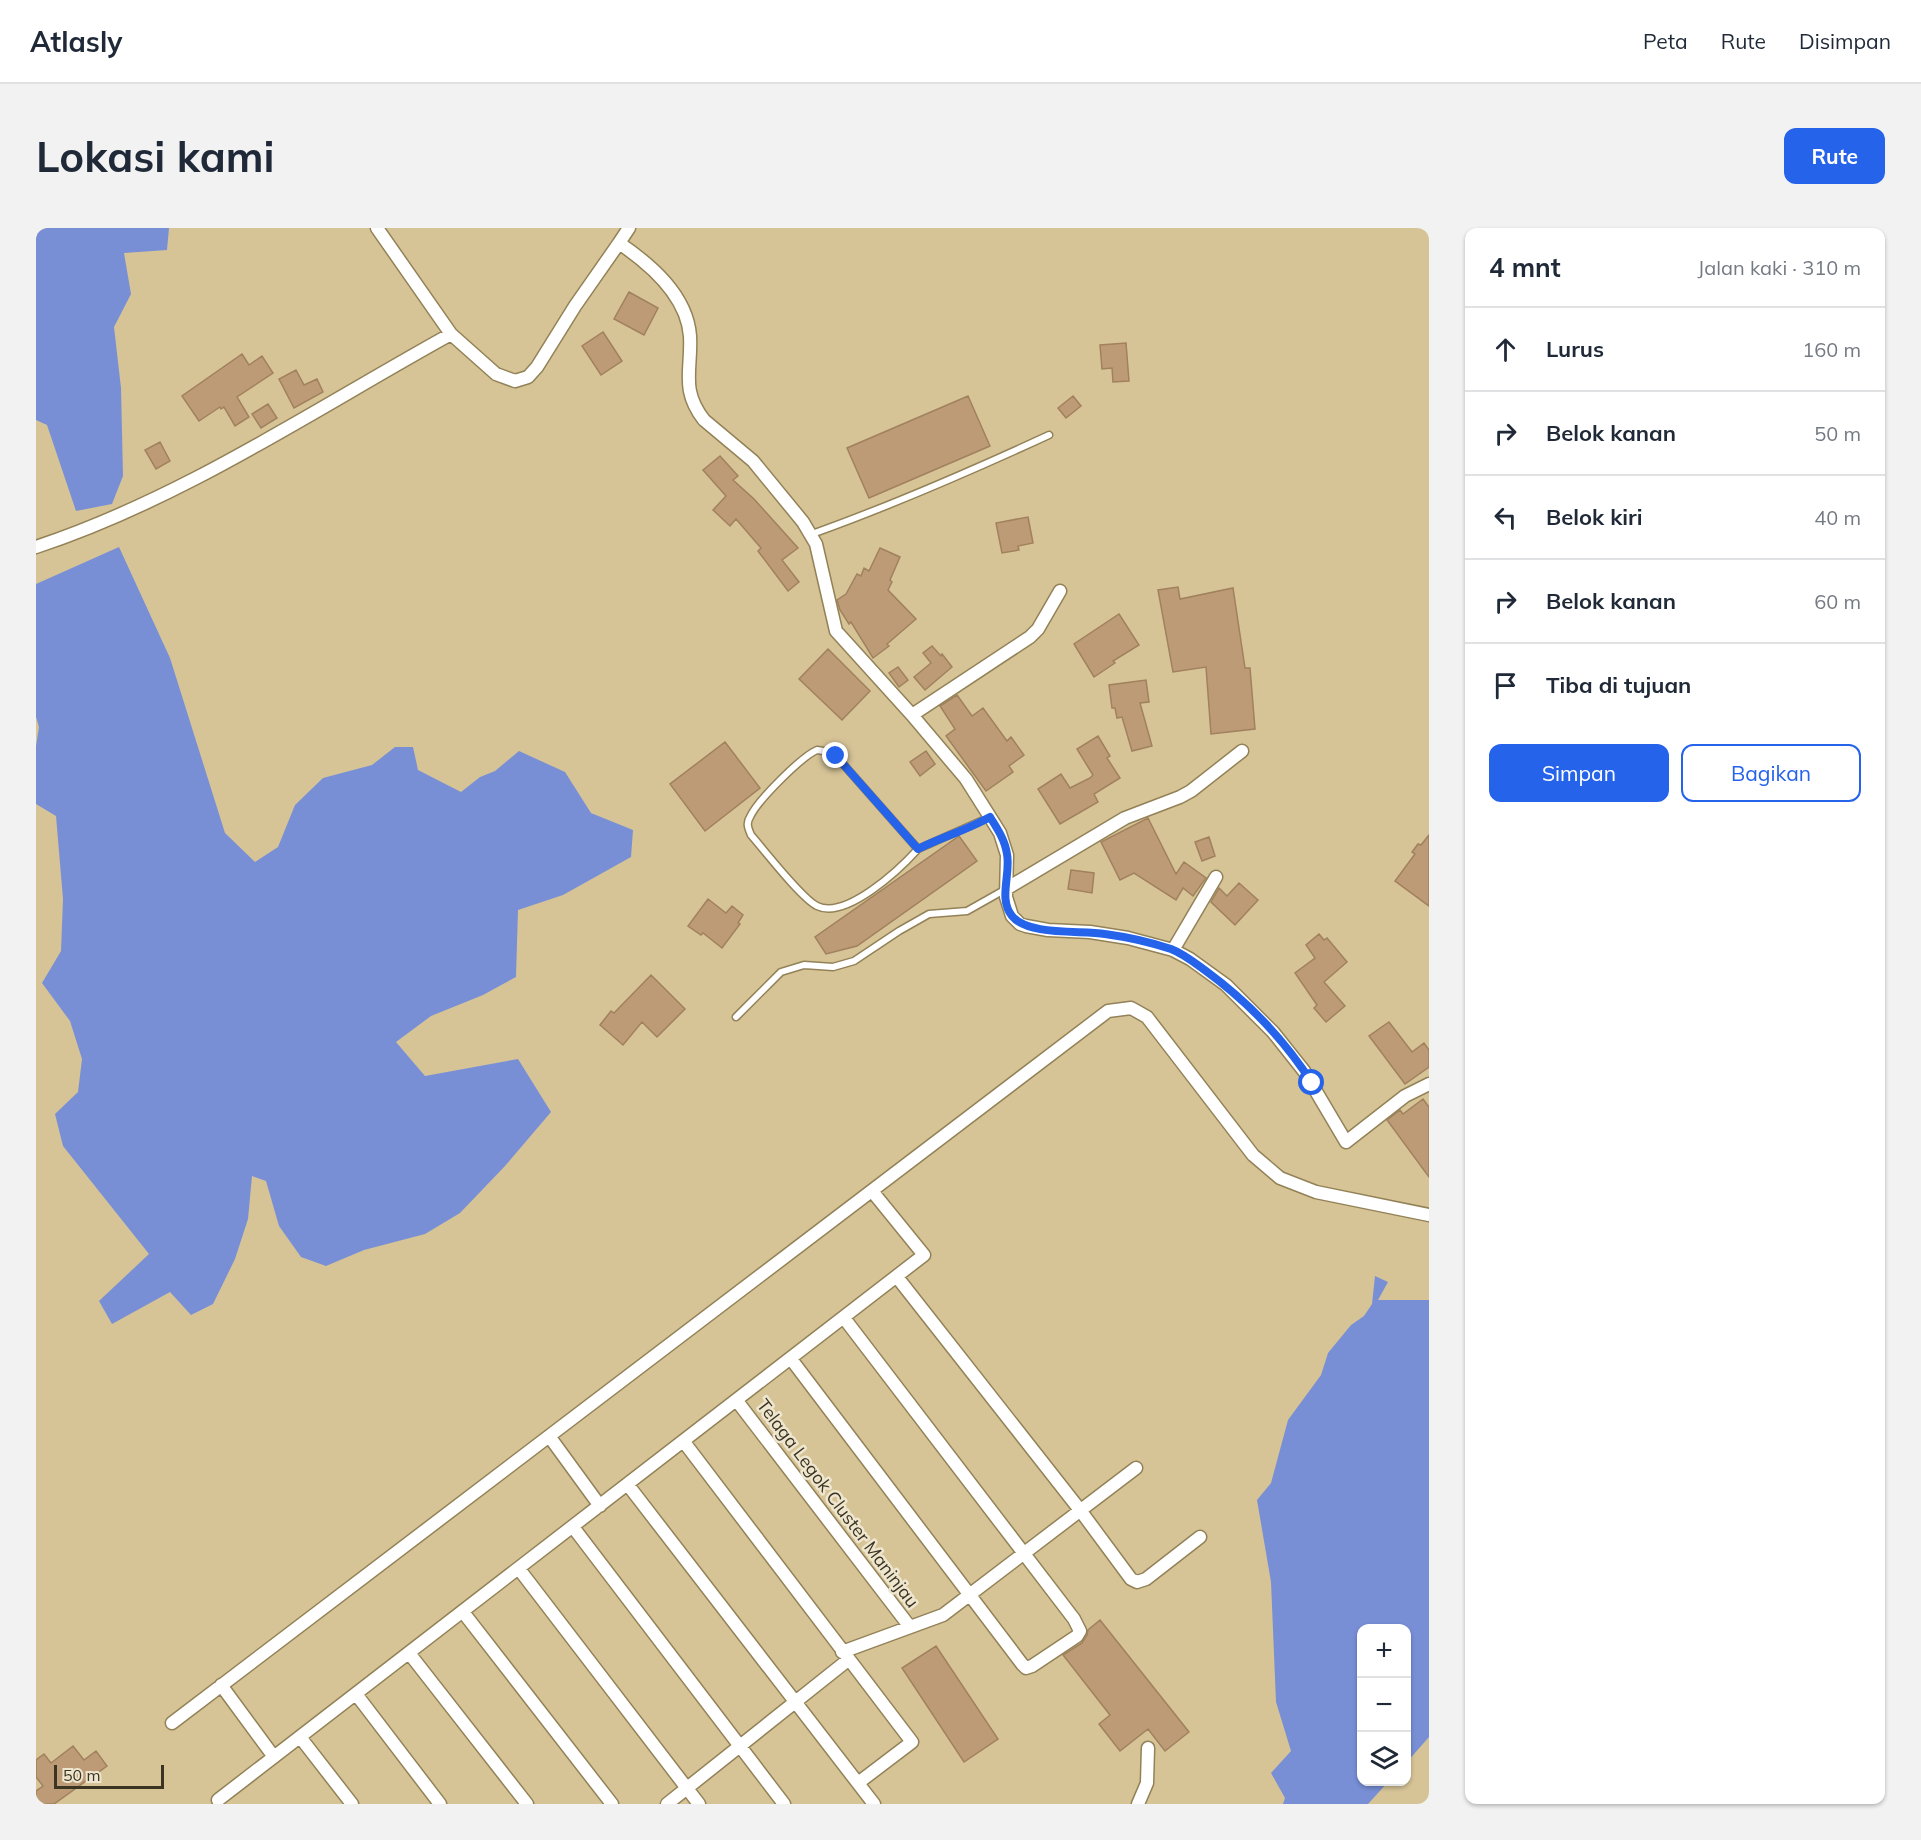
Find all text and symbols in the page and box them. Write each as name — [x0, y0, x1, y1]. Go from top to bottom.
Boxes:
text: Atlasly — [30, 24, 122, 59]
text: Peta — [1643, 28, 1688, 54]
text: Rute — [1721, 28, 1766, 54]
text: Disimpan — [1799, 28, 1891, 54]
button: Rute — [1784, 128, 1885, 184]
text: Lokasi kami — [36, 130, 274, 183]
text: 4 mnt — [1489, 251, 1561, 284]
text: Jalan kaki · 310 m — [1698, 255, 1861, 280]
icon: ahead — [1489, 333, 1522, 366]
text: Lurus — [1546, 335, 1604, 363]
text: 160 m — [1802, 337, 1861, 362]
icon: right — [1489, 417, 1522, 450]
text: Belok kanan — [1546, 419, 1676, 447]
text: 50 m — [1814, 421, 1861, 446]
icon: left — [1489, 501, 1522, 534]
text: Belok kiri — [1546, 503, 1642, 531]
text: 40 m — [1814, 505, 1861, 530]
icon: right — [1489, 585, 1522, 618]
text: Belok kanan — [1546, 587, 1676, 615]
text: 60 m — [1814, 589, 1861, 614]
icon: arrive — [1489, 669, 1522, 702]
text: Tiba di tujuan — [1546, 671, 1691, 699]
route end — [822, 742, 848, 768]
button: Simpan — [1489, 744, 1669, 802]
button: Bagikan — [1681, 744, 1861, 802]
route start — [1298, 1069, 1324, 1095]
street label: Telaga Legok Cluster Maninjau — [752, 1394, 924, 1612]
map controls — [1357, 1624, 1411, 1786]
button: + — [1357, 1624, 1411, 1678]
button: − — [1357, 1678, 1411, 1732]
button: layers — [1357, 1732, 1411, 1786]
scale bar — [54, 1762, 164, 1790]
text: 50 m — [63, 1765, 100, 1785]

